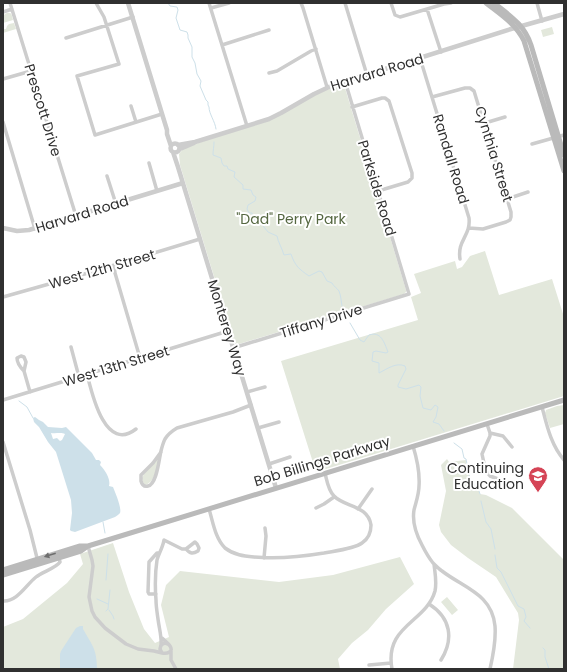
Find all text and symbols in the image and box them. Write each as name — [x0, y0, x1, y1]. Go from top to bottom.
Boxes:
street label: Harvard Road — [328, 48, 426, 96]
street label: Prescott Drive — [19, 61, 67, 159]
street label: Cynthia Street — [470, 104, 518, 204]
street label: Randall Road — [428, 112, 474, 206]
street label: Parkside Road — [353, 138, 401, 238]
street label: Harvard Road — [33, 190, 131, 238]
park label: "Dad" Perry Park — [236, 209, 347, 229]
street label: West 12th Street — [46, 244, 158, 294]
street label: Monterey Way — [203, 277, 251, 379]
street label: Tiffany Drive — [277, 299, 365, 343]
street label: West 13th Street — [60, 340, 172, 392]
street label: Bob Billings Parkway — [251, 431, 393, 491]
place label: Continuing Education — [447, 458, 524, 494]
school or university icon: Continuing Education — [527, 465, 549, 493]
one-way arrow — [44, 552, 56, 558]

